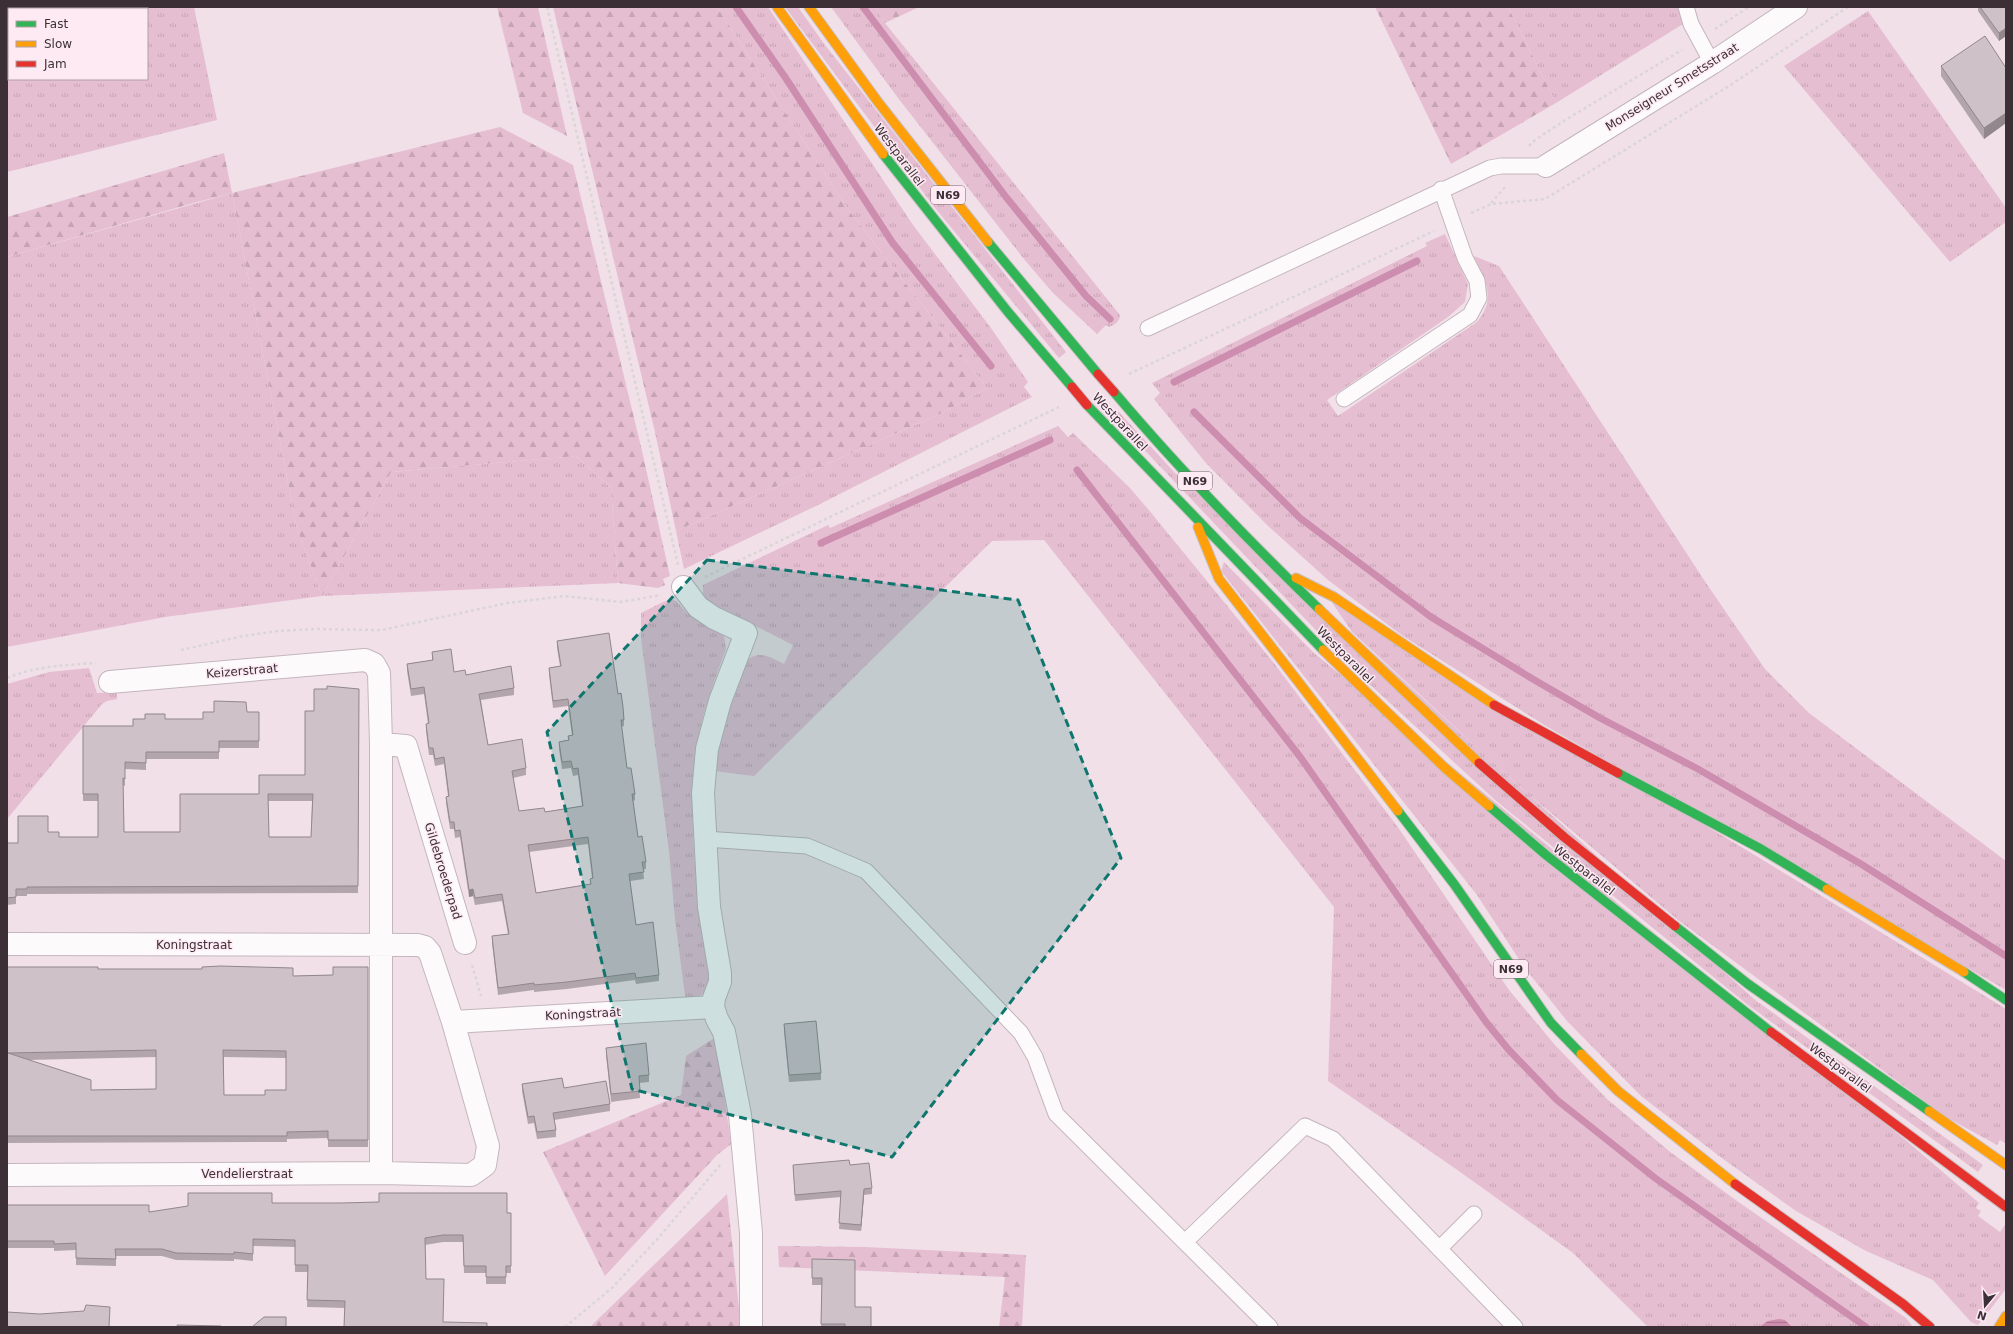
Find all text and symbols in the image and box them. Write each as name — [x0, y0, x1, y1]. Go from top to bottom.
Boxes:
legend — [8, 8, 148, 80]
text: Fast — [44, 17, 68, 31]
text: Slow — [44, 37, 72, 51]
street label: Monseigneur Smetsstraat — [1603, 40, 1741, 134]
text: Jam — [43, 57, 67, 71]
street label: Westparallel — [871, 121, 927, 189]
road number: N69 — [931, 186, 965, 204]
street label: Westparallel — [1090, 390, 1150, 454]
road number: N69 — [1178, 472, 1212, 490]
street label: Westparallel — [1314, 624, 1376, 686]
street label: Keizerstraat — [206, 661, 279, 681]
street label: Gildebroederpad — [422, 821, 464, 921]
street label: Westparallel — [1550, 842, 1618, 898]
street label: Koningstraat — [156, 938, 232, 952]
road number: N69 — [1494, 960, 1528, 978]
street label: Koningstraat — [545, 1005, 622, 1023]
street label: Westparallel — [1806, 1040, 1874, 1096]
street label: Vendelierstraat — [201, 1167, 293, 1181]
north arrow — [1965, 1286, 2005, 1326]
text: N — [1976, 1307, 1988, 1323]

